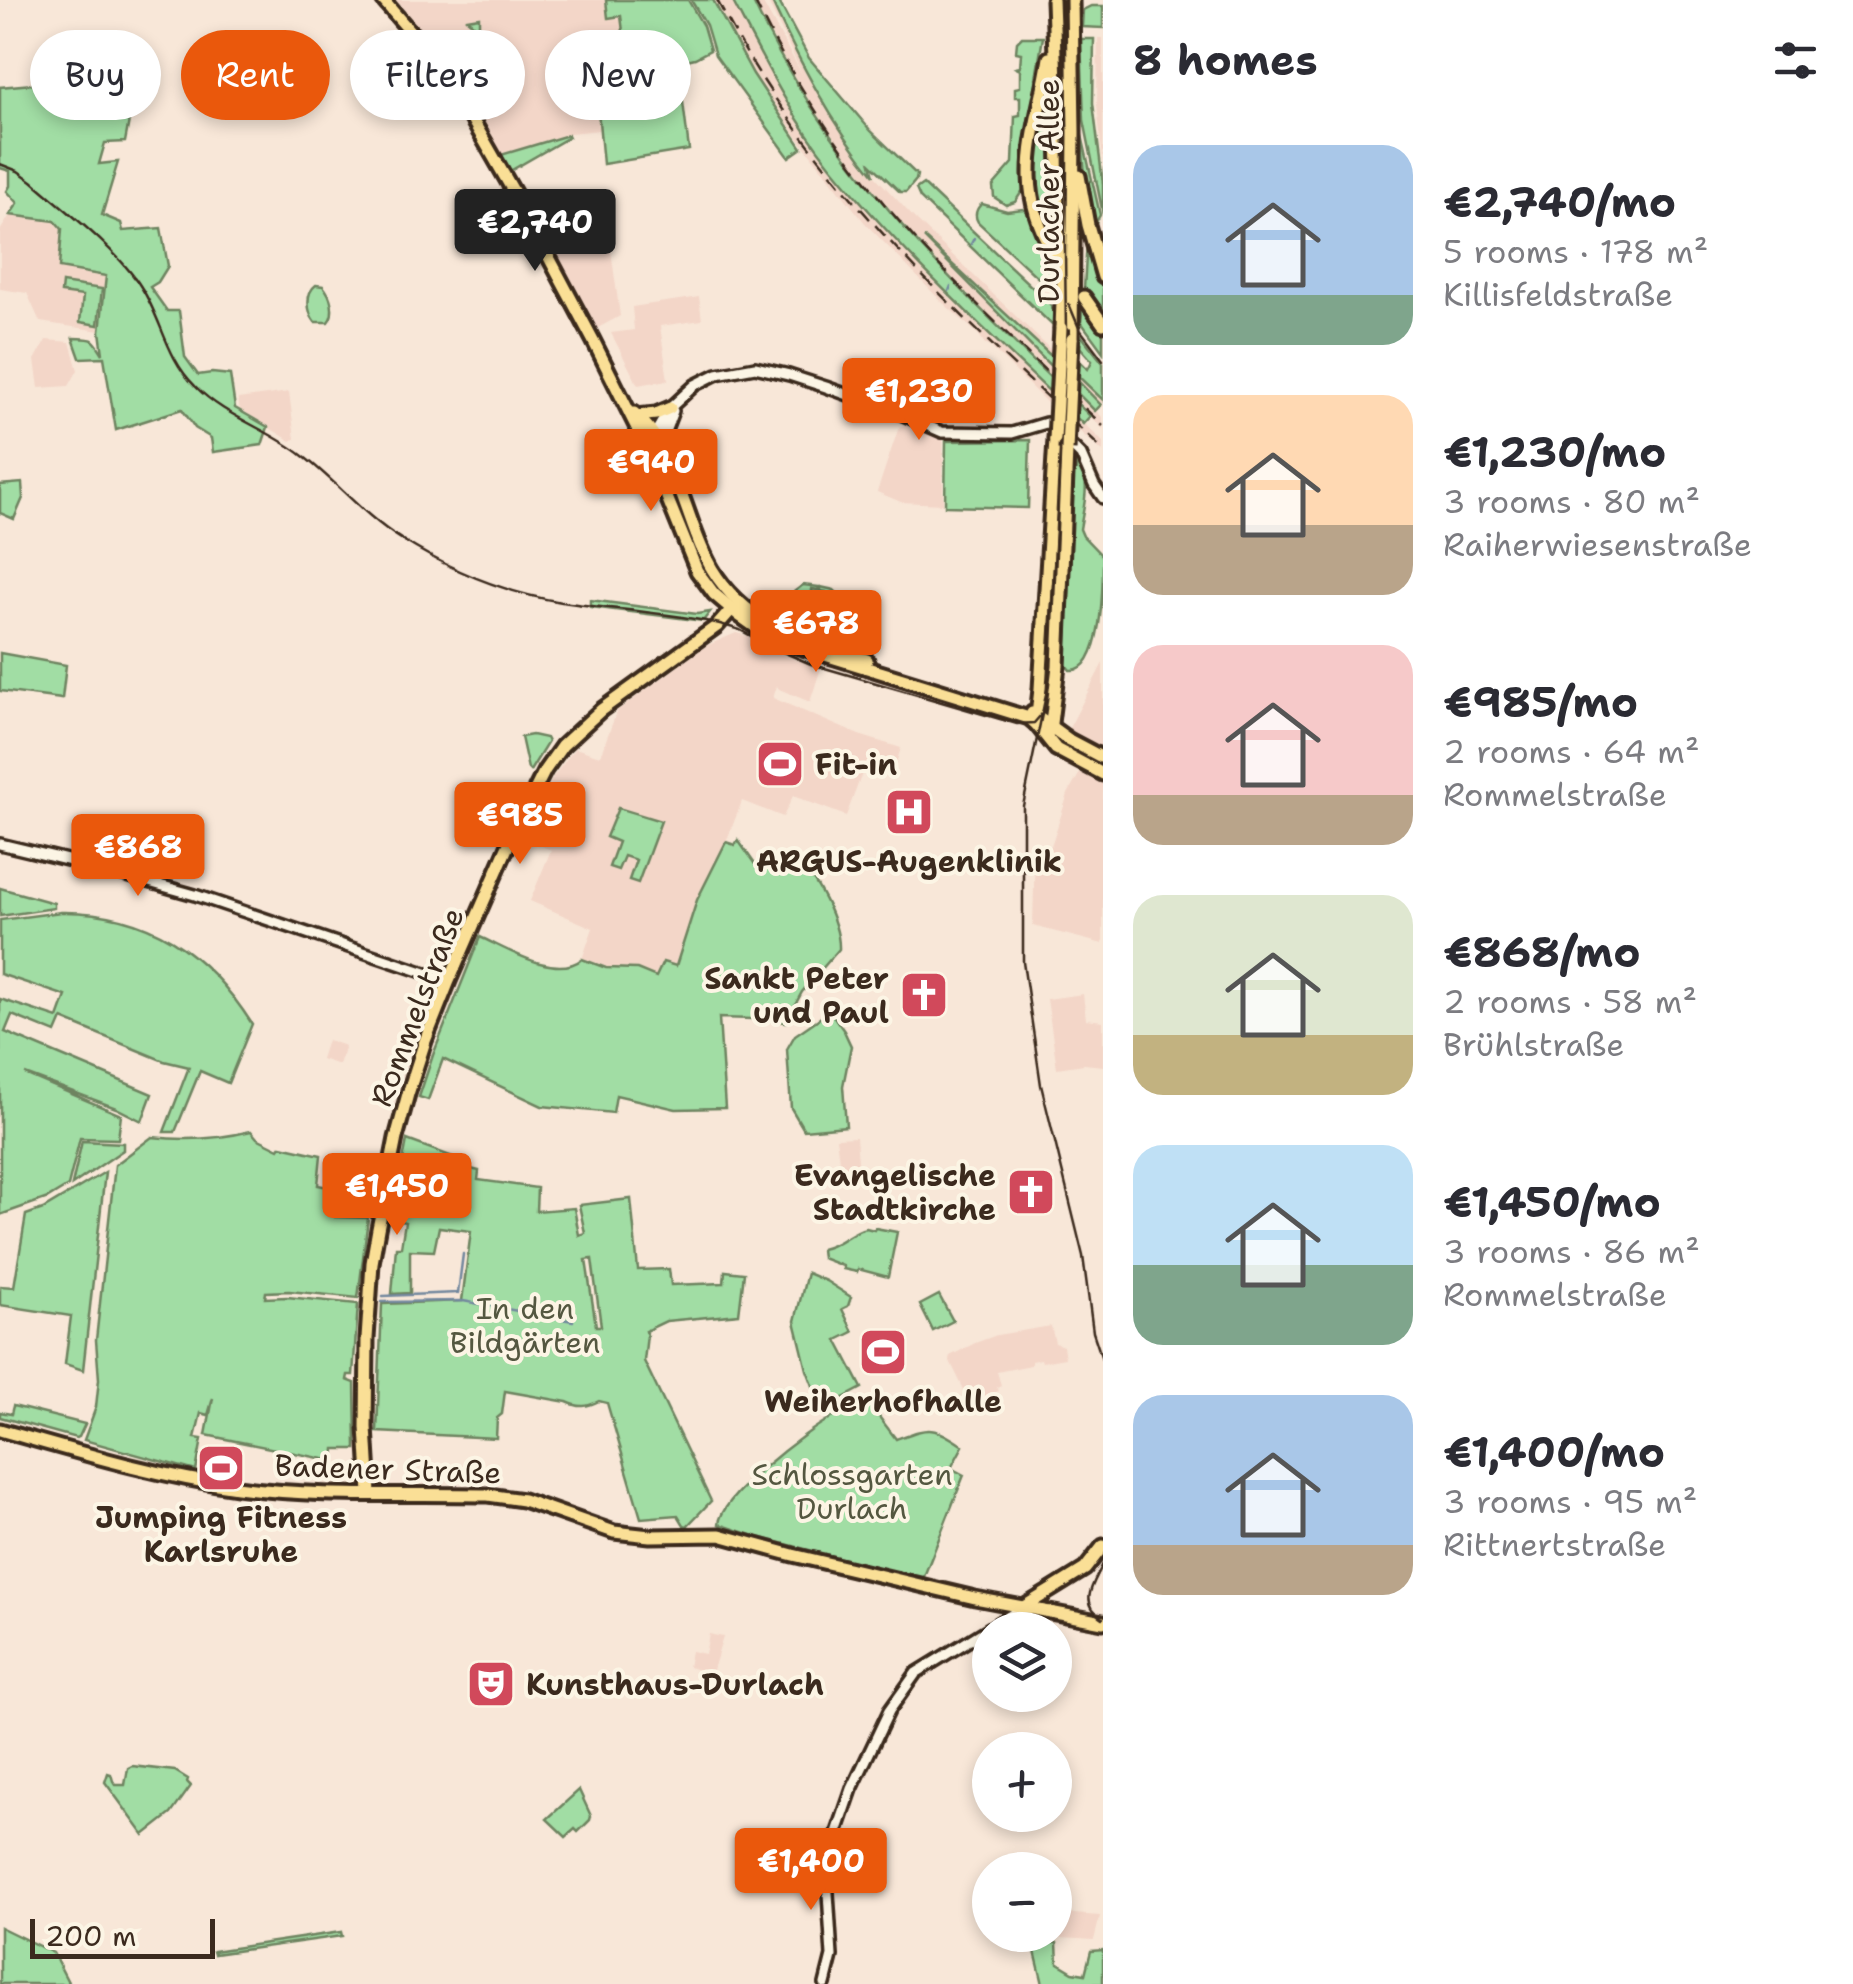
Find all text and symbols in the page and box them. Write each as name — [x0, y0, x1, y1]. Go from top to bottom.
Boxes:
chip: Buy — [30, 30, 161, 120]
chip: Rent — [181, 30, 330, 120]
chip: Filters — [350, 30, 525, 120]
chip: New — [545, 30, 691, 120]
text: 8 homes — [1133, 32, 1318, 88]
icon: filters — [1768, 33, 1823, 88]
street label: Durlacher Allee — [1028, 79, 1069, 303]
text: €2,740/mo — [1443, 174, 1676, 230]
icon: home — [1213, 185, 1333, 305]
pin: €2,740 — [454, 189, 616, 274]
text: €2,740 — [477, 200, 593, 243]
text: 5 rooms · 178 m² — [1443, 230, 1708, 273]
text: Killisfeldstraße — [1443, 273, 1673, 316]
pin: €1,230 — [838, 358, 1000, 443]
text: €1,230 — [864, 369, 974, 412]
text: €1,230/mo — [1443, 424, 1666, 480]
pin: €940 — [592, 429, 710, 514]
icon: home — [1213, 435, 1333, 555]
text: €940 — [606, 440, 696, 483]
text: 3 rooms · 80 m² — [1443, 480, 1700, 523]
text: Raiherwiesenstraße — [1443, 523, 1752, 566]
pin: €678 — [757, 590, 875, 675]
text: €678 — [772, 601, 860, 644]
text: €985/mo — [1443, 674, 1638, 730]
icon: home — [1213, 685, 1333, 805]
text: 2 rooms · 64 m² — [1443, 730, 1699, 773]
sports icon: Fit-in — [754, 738, 806, 790]
place label: Fit-in — [815, 744, 897, 785]
text: Rommelstraße — [1443, 773, 1667, 816]
pin: €985 — [461, 782, 579, 867]
hospital icon: ARGUS-Augenklinik — [883, 786, 935, 838]
text: €985 — [476, 793, 564, 836]
pin: €868 — [79, 814, 197, 899]
text: €868 — [93, 825, 183, 868]
place label: ARGUS-Augenklinik — [756, 841, 1062, 882]
street label: Rommelstraße — [360, 902, 474, 1112]
text: €868/mo — [1443, 924, 1641, 980]
icon: home — [1213, 935, 1333, 1055]
place label: Sankt Peter und Paul — [704, 958, 889, 1033]
church icon: Sankt Peter und Paul — [898, 969, 950, 1021]
text: 2 rooms · 58 m² — [1443, 980, 1697, 1023]
text: Brühlstraße — [1443, 1023, 1624, 1066]
pin: €1,450 — [316, 1153, 478, 1238]
place label: Evangelische Stadtkirche — [794, 1155, 996, 1230]
text: €1,450 — [344, 1164, 450, 1207]
church icon: Evangelische Stadtkirche — [1005, 1166, 1057, 1218]
text: €1,450/mo — [1443, 1174, 1661, 1230]
icon: home — [1213, 1185, 1333, 1305]
text: 3 rooms · 86 m² — [1443, 1230, 1700, 1273]
text: Rommelstraße — [1443, 1273, 1667, 1316]
park label: In den Bildgärten — [450, 1288, 600, 1363]
sports icon: Weiherhofhalle — [857, 1326, 909, 1378]
place label: Weiherhofhalle — [764, 1381, 1002, 1422]
text: €1,400/mo — [1443, 1424, 1665, 1480]
icon: home — [1213, 1435, 1333, 1555]
sports icon: Jumping Fitness Karlsruhe — [195, 1442, 247, 1494]
street label: Badener Straße — [274, 1445, 502, 1493]
park label: Schlossgarten Durlach — [751, 1454, 953, 1529]
text: 3 rooms · 95 m² — [1443, 1480, 1697, 1523]
place label: Jumping Fitness Karlsruhe — [95, 1497, 347, 1572]
text: Rittnertstraße — [1443, 1523, 1666, 1566]
map controls — [972, 1612, 1072, 1952]
button: layers — [972, 1612, 1072, 1712]
theatre icon: Kunsthaus-Durlach — [465, 1658, 517, 1710]
place label: Kunsthaus-Durlach — [526, 1664, 824, 1705]
button: + — [972, 1732, 1072, 1832]
pin: €1,400 — [730, 1828, 892, 1913]
text: €1,400 — [757, 1839, 865, 1882]
button: − — [972, 1852, 1072, 1952]
scale bar — [30, 1914, 215, 1958]
text: 200 m — [45, 1917, 136, 1955]

